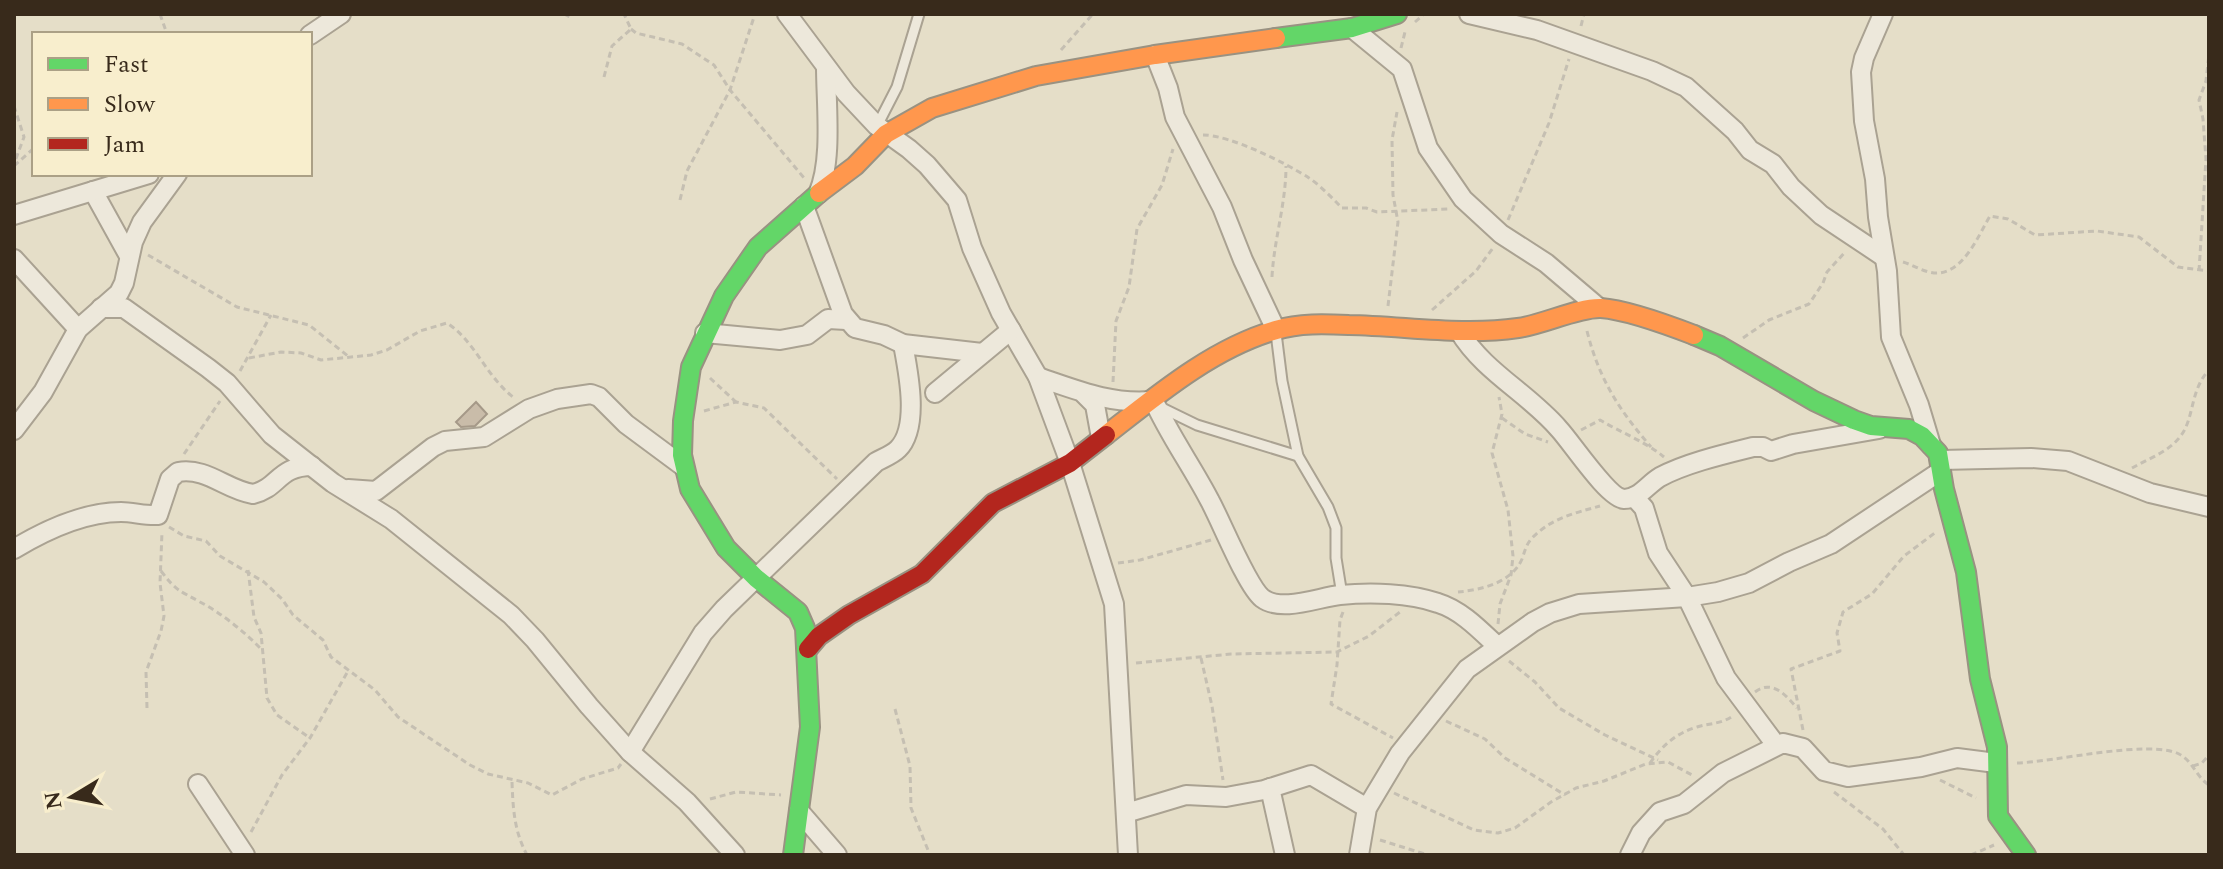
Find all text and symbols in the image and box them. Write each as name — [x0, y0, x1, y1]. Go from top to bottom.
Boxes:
legend — [32, 32, 312, 176]
text: Fast — [104, 47, 149, 83]
text: Slow — [104, 87, 156, 123]
text: Jam — [104, 127, 145, 163]
north arrow — [32, 757, 112, 837]
text: N — [36, 788, 72, 812]

